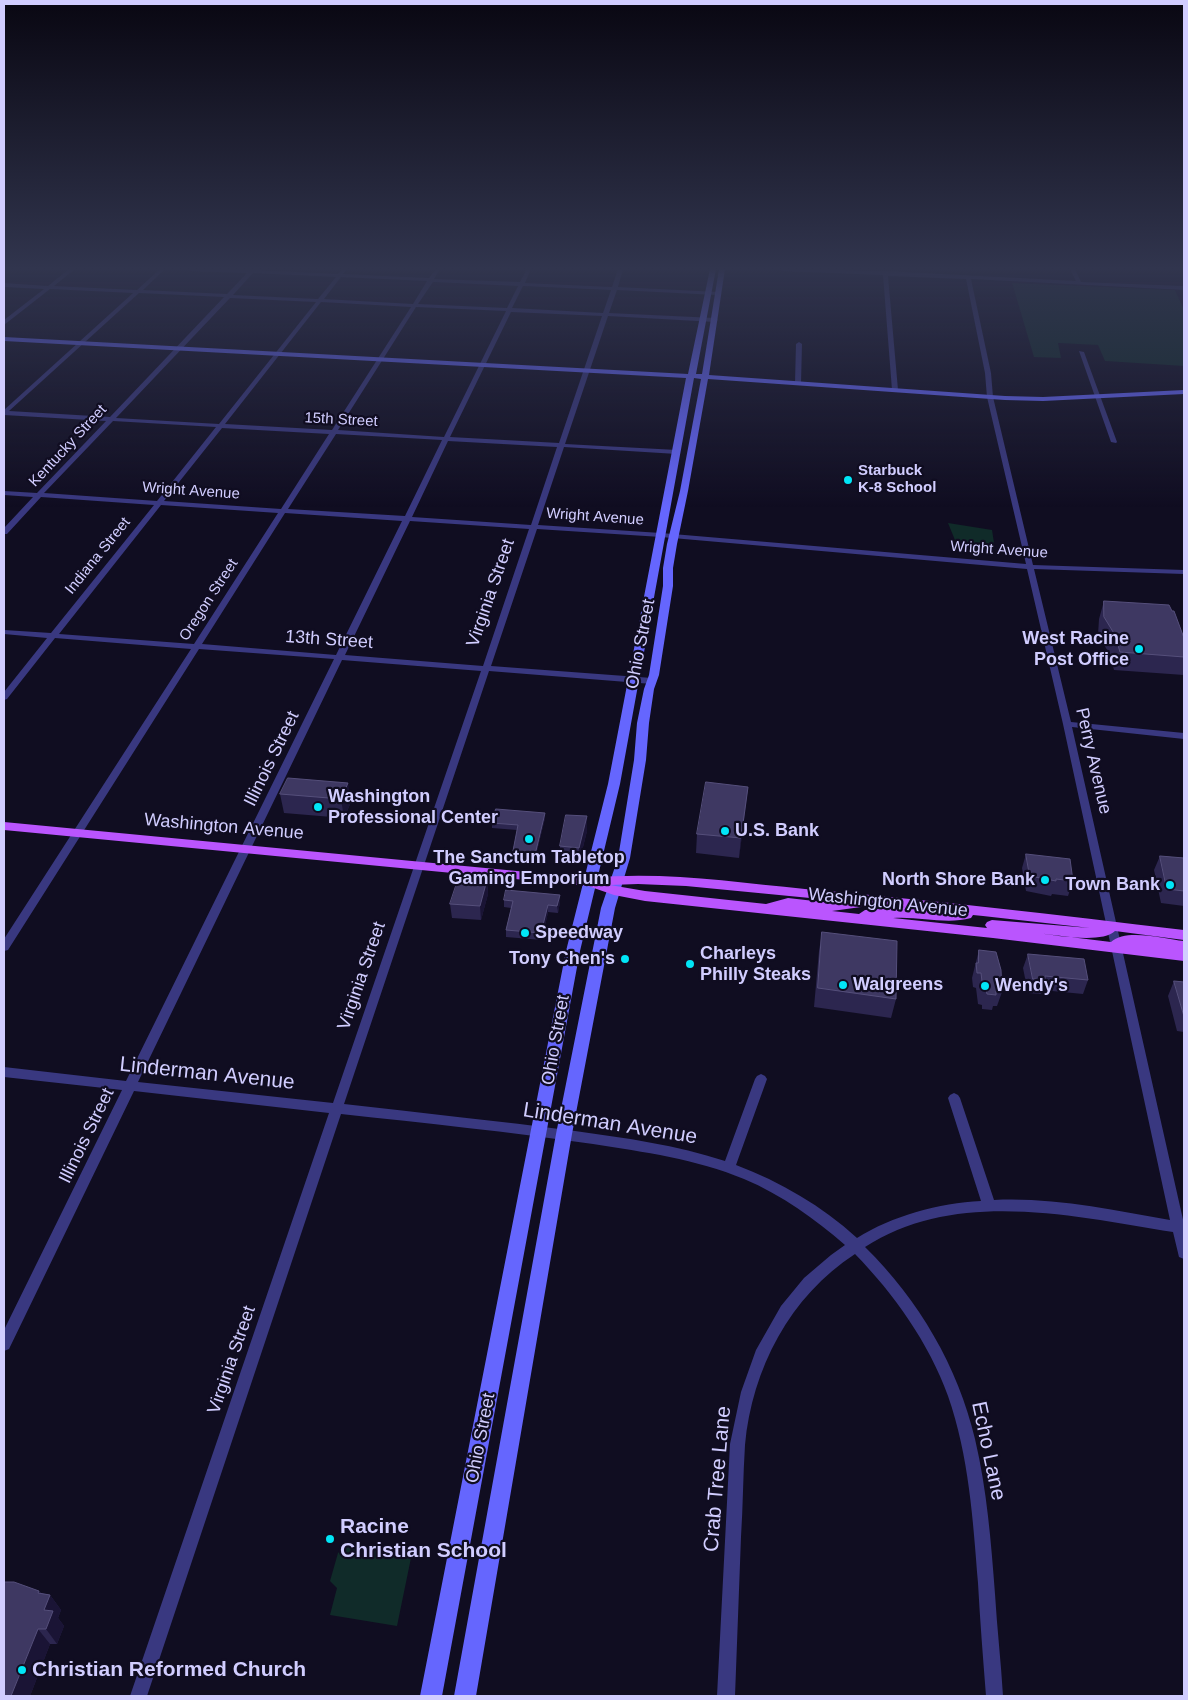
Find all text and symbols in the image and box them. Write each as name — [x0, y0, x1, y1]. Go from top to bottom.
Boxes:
street label: Kentucky Street — [25, 401, 111, 491]
street label: 15th Street — [304, 409, 378, 431]
place label: Starbuck K-8 School — [858, 462, 936, 497]
marker: Starbuck K-8 School — [842, 474, 854, 486]
street label: Wright Avenue — [142, 479, 240, 503]
street label: Wright Avenue — [546, 505, 644, 529]
street label: Indiana Street — [62, 514, 134, 598]
street label: Virginia Street — [462, 536, 520, 650]
street label: Wright Avenue — [950, 538, 1048, 562]
street label: Oregon Street — [176, 556, 242, 644]
street label: Ohio Street — [622, 597, 660, 691]
street label: 13th Street — [284, 626, 374, 654]
place label: West Racine Post Office — [1022, 628, 1129, 670]
marker: West Racine Post Office — [1133, 643, 1145, 655]
street label: Perry Avenue — [1070, 706, 1116, 816]
street label: Illinois Street — [240, 708, 304, 810]
place label: Washington Professional Center — [328, 786, 498, 829]
marker: Washington Professional Center — [312, 801, 324, 813]
street label: Washington Avenue — [143, 809, 305, 845]
place label: U.S. Bank — [735, 820, 819, 842]
marker: U.S. Bank — [719, 825, 731, 837]
marker: The Sanctum Tabletop Gaming Emporium — [523, 833, 535, 845]
place label: The Sanctum Tabletop Gaming Emporium — [433, 847, 625, 890]
place label: North Shore Bank — [882, 869, 1035, 891]
marker: North Shore Bank — [1039, 874, 1051, 886]
place label: Town Bank — [1065, 874, 1160, 896]
marker: Town Bank — [1164, 879, 1176, 891]
street label: Washington Avenue — [807, 884, 969, 922]
street label: Virginia Street — [333, 919, 391, 1033]
place label: Speedway — [535, 922, 623, 944]
marker: Speedway — [519, 927, 531, 939]
place label: Charleys Philly Steaks — [700, 943, 811, 986]
place label: Tony Chen's — [509, 948, 615, 970]
marker: Tony Chen's — [619, 953, 631, 965]
marker: Charleys Philly Steaks — [684, 958, 696, 970]
place label: Walgreens — [853, 974, 943, 996]
place label: Wendy's — [995, 975, 1068, 997]
marker: Walgreens — [837, 979, 849, 991]
marker: Wendy's — [979, 980, 991, 992]
street label: Ohio Street — [537, 993, 575, 1087]
street label: Linderman Avenue — [118, 1052, 296, 1096]
street label: Illinois Street — [55, 1085, 119, 1187]
street label: Linderman Avenue — [521, 1098, 699, 1150]
street label: Virginia Street — [203, 1303, 261, 1417]
street label: Ohio Street — [462, 1391, 500, 1485]
street label: Echo Lane — [965, 1399, 1011, 1503]
street label: Crab Tree Lane — [699, 1405, 737, 1553]
place label: Racine Christian School — [340, 1514, 507, 1564]
marker: Racine Christian School — [324, 1533, 336, 1545]
place label: Christian Reformed Church — [32, 1657, 306, 1683]
marker: Christian Reformed Church — [16, 1664, 28, 1676]

